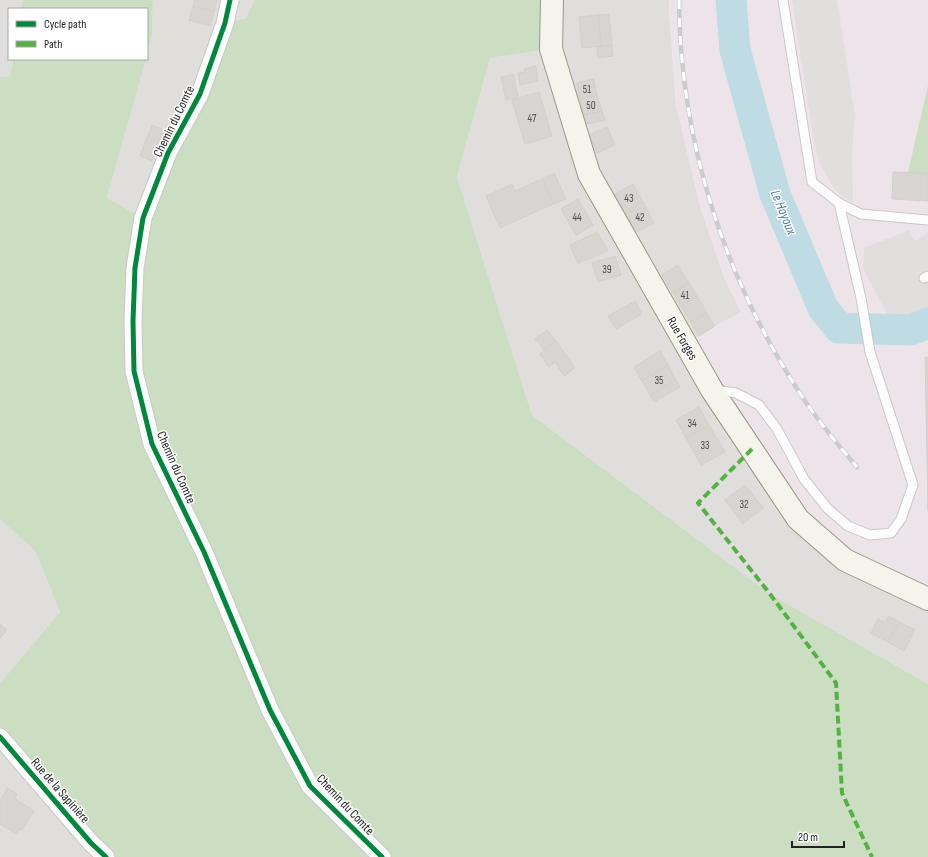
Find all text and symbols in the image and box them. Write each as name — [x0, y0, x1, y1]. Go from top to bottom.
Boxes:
legend — [8, 8, 148, 60]
text: Cycle path — [44, 17, 86, 32]
text: Path — [44, 37, 62, 52]
street label: Chemin du Comte — [150, 83, 198, 160]
house number: 51 — [583, 83, 591, 96]
house number: 50 — [586, 99, 596, 112]
house number: 47 — [528, 112, 537, 125]
water label: Le Hoyoux — [767, 187, 801, 238]
house number: 43 — [624, 192, 634, 205]
house number: 44 — [572, 211, 582, 224]
house number: 42 — [635, 211, 645, 224]
house number: 39 — [602, 263, 612, 276]
house number: 41 — [681, 289, 689, 302]
street label: Rue Forges — [663, 314, 701, 363]
house number: 35 — [654, 374, 664, 387]
house number: 34 — [687, 417, 697, 430]
street label: Chemin du Comte — [153, 429, 199, 506]
house number: 33 — [700, 439, 710, 452]
house number: 32 — [739, 498, 749, 511]
street label: Rue de la Sapinière — [28, 755, 93, 827]
street label: Chemin du Comte — [313, 771, 378, 838]
scale bar — [792, 823, 844, 849]
text: 20 m — [798, 830, 818, 845]

